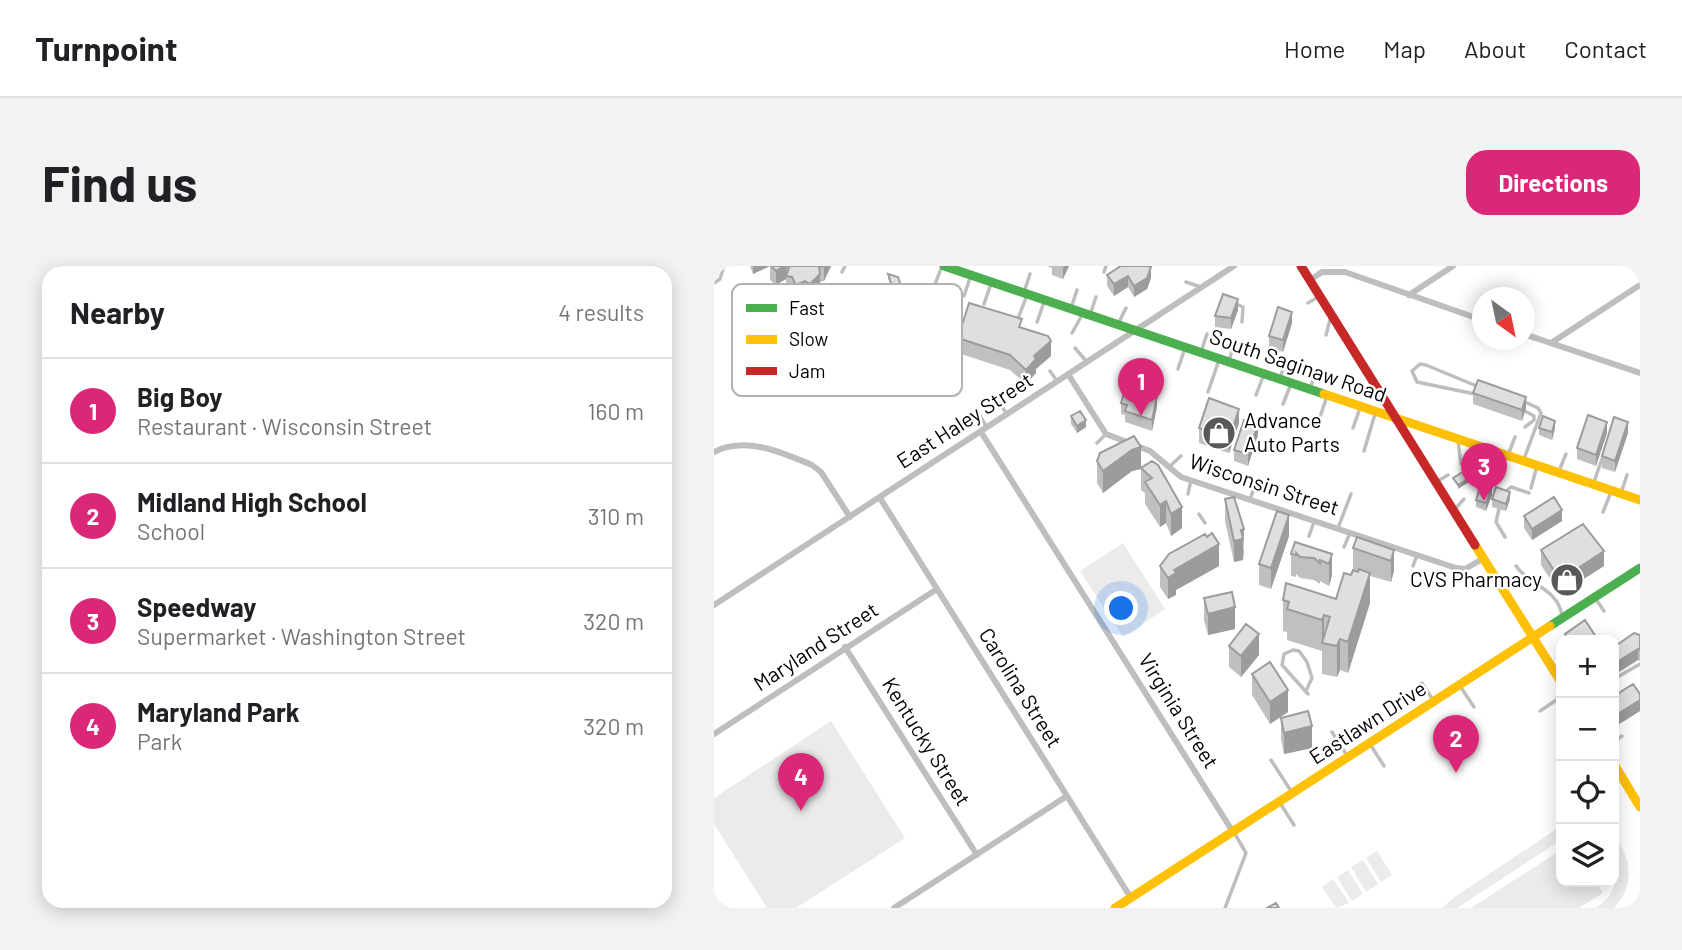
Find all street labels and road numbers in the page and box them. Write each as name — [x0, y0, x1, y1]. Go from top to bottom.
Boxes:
street label: South Saginaw Road — [1207, 323, 1390, 407]
street label: East Haley Street — [892, 367, 1037, 473]
street label: Wisconsin Street — [1187, 448, 1342, 520]
street label: Maryland Street — [748, 596, 882, 695]
street label: Carolina Street — [975, 623, 1068, 752]
street label: Virginia Street — [1134, 648, 1224, 772]
street label: Kentucky Street — [878, 672, 977, 810]
street label: Eastlawn Drive — [1304, 675, 1430, 769]

